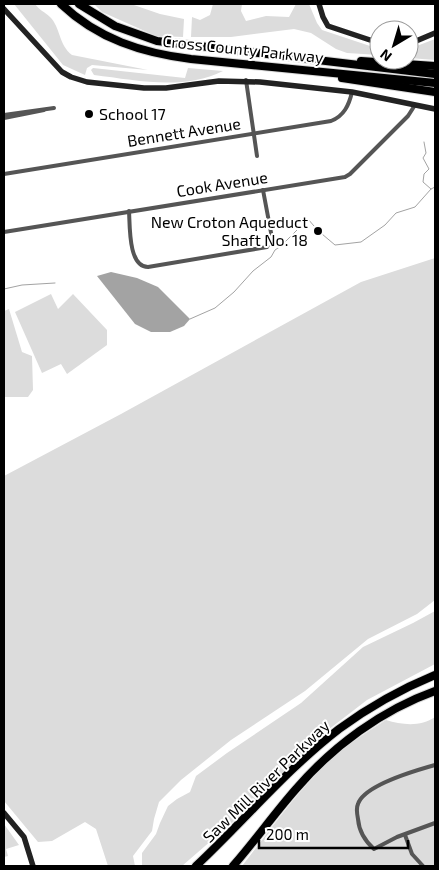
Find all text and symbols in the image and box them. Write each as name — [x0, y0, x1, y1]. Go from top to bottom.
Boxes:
north arrow — [369, 20, 419, 70]
street label: Cross County Parkway — [162, 31, 325, 66]
text: N — [376, 46, 395, 65]
place label: School 17 — [99, 104, 166, 123]
marker: School 17 — [83, 108, 95, 120]
street label: Bennett Avenue — [126, 113, 242, 150]
street label: Cook Avenue — [175, 167, 269, 200]
place label: New Croton Aqueduct Shaft No. 18 — [151, 212, 308, 249]
marker: New Croton Aqueduct Shaft No. 18 — [312, 225, 324, 237]
street label: Saw Mill River Parkway — [198, 715, 333, 846]
scale bar — [259, 818, 408, 850]
text: 200 m — [266, 825, 309, 843]

